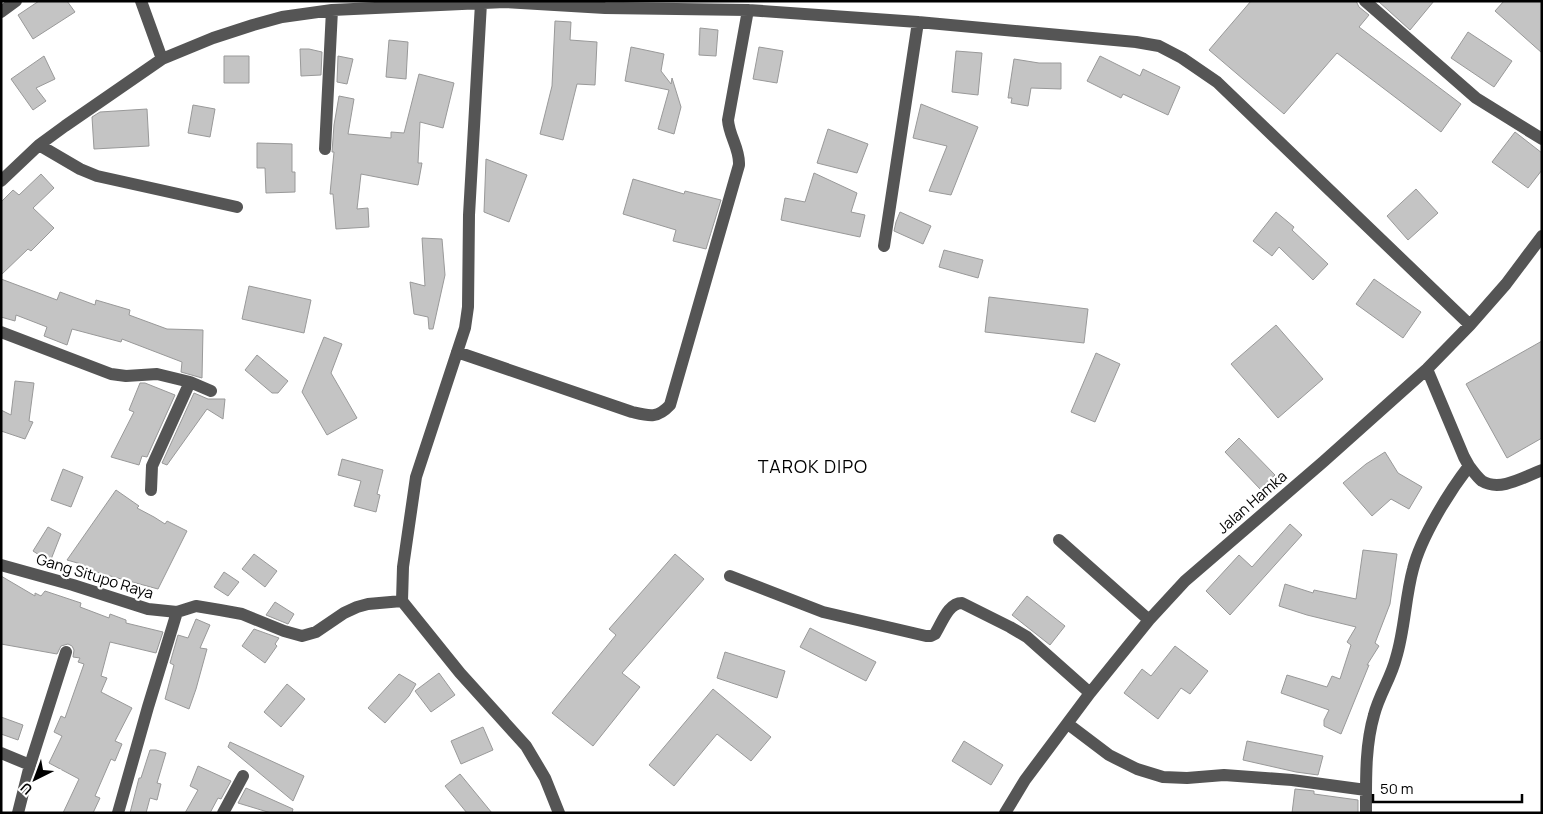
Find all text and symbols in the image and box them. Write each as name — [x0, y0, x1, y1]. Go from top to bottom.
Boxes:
district label: TAROK DIPO — [758, 454, 868, 478]
street label: Jalan Hamka — [1213, 466, 1291, 538]
street label: Gang Situpo Raya — [34, 548, 156, 604]
north arrow — [10, 754, 60, 804]
scale bar — [1373, 772, 1522, 804]
text: 50 m — [1380, 778, 1414, 799]
text: U — [16, 779, 36, 799]

